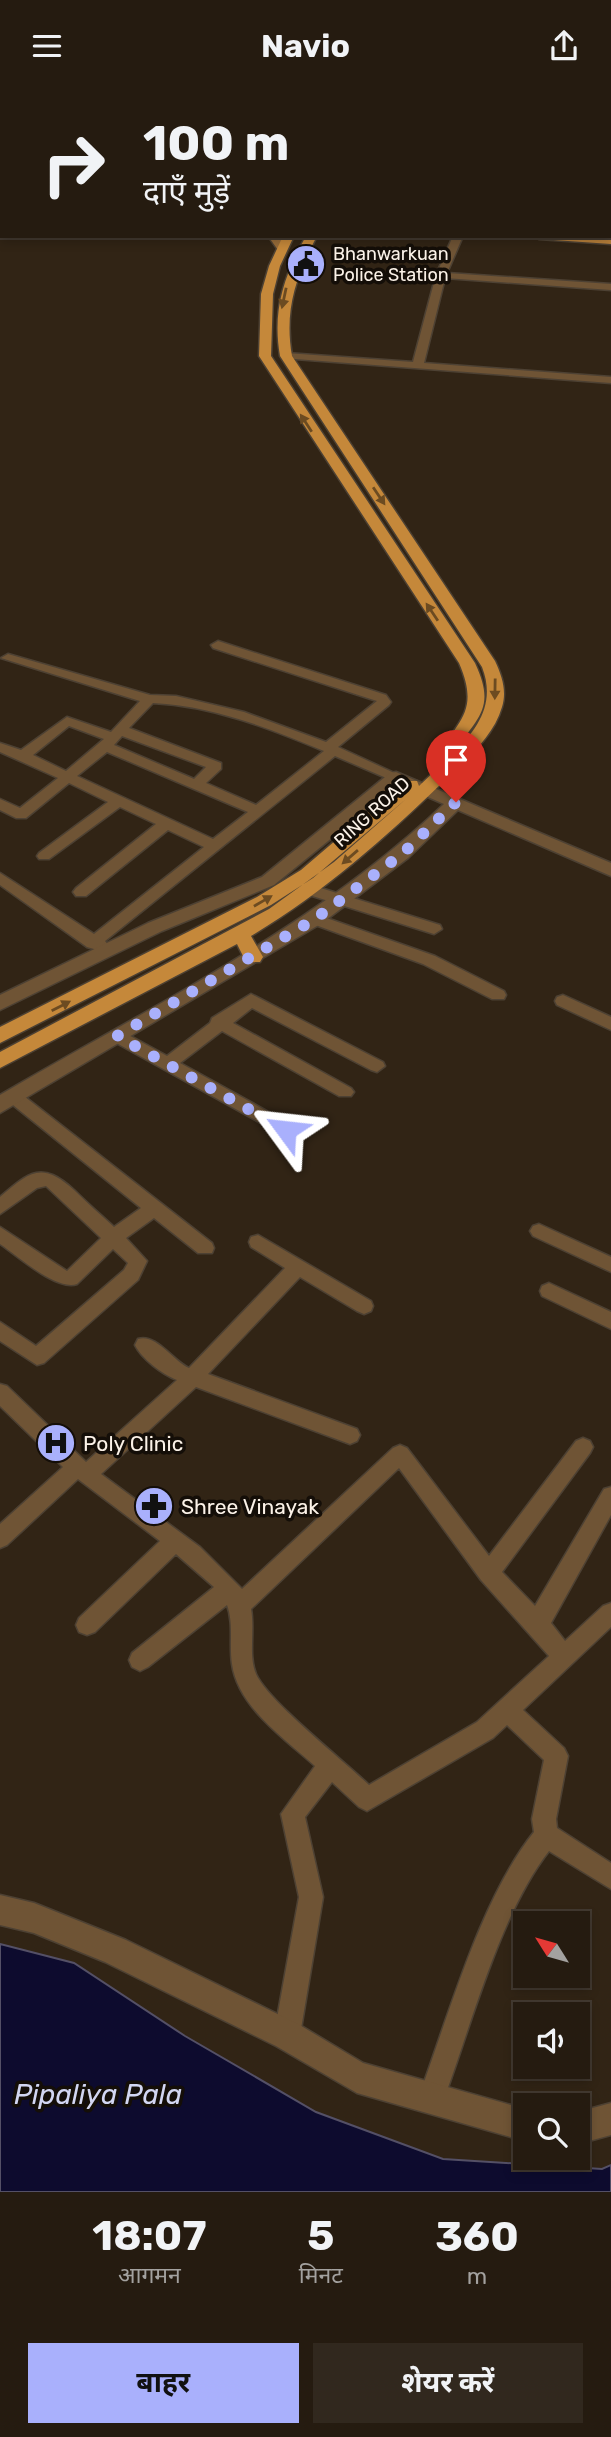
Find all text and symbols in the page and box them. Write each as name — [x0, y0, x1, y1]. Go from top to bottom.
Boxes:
icon: menu — [28, 27, 66, 65]
text: Navio — [261, 27, 350, 65]
icon: share — [545, 27, 583, 65]
text: 100 m — [143, 114, 289, 172]
icon: right — [28, 119, 119, 210]
text: दाएँ मुड़ें — [143, 173, 230, 211]
public building icon: Bhanwarkuan Police Station — [285, 243, 327, 285]
place label: Bhanwarkuan Police Station — [333, 243, 449, 286]
one-way arrow — [279, 287, 290, 309]
one-way arrow — [300, 413, 313, 432]
one-way arrow — [373, 486, 386, 506]
one-way arrow — [425, 603, 439, 621]
one-way arrow — [489, 679, 501, 701]
pin — [426, 730, 486, 802]
icon: arrive — [437, 741, 475, 779]
street label: RING ROAD — [330, 772, 414, 852]
one-way arrow — [341, 849, 359, 865]
one-way arrow — [253, 895, 273, 907]
one-way arrow — [51, 1000, 71, 1012]
position arrow — [249, 1093, 323, 1167]
hospital icon: Poly Clinic — [35, 1422, 77, 1464]
place label: Poly Clinic — [83, 1431, 183, 1456]
pharmacy icon: Shree Vinayak — [133, 1485, 175, 1527]
place label: Shree Vinayak — [181, 1494, 319, 1519]
north arrow — [513, 1911, 590, 1988]
map controls — [513, 1911, 590, 2170]
button: sound — [513, 2002, 590, 2079]
water label: Pipaliya Pala — [14, 2078, 182, 2111]
button: search — [513, 2093, 590, 2170]
text: 18:07 — [92, 2211, 206, 2261]
text: 5 — [307, 2211, 334, 2261]
text: 360 — [435, 2212, 519, 2262]
text: आगमन — [118, 2261, 181, 2289]
text: मिनट — [299, 2261, 343, 2289]
text: m — [467, 2262, 487, 2290]
button: बाहर — [28, 2343, 299, 2423]
button: शेयर करें — [313, 2343, 583, 2423]

